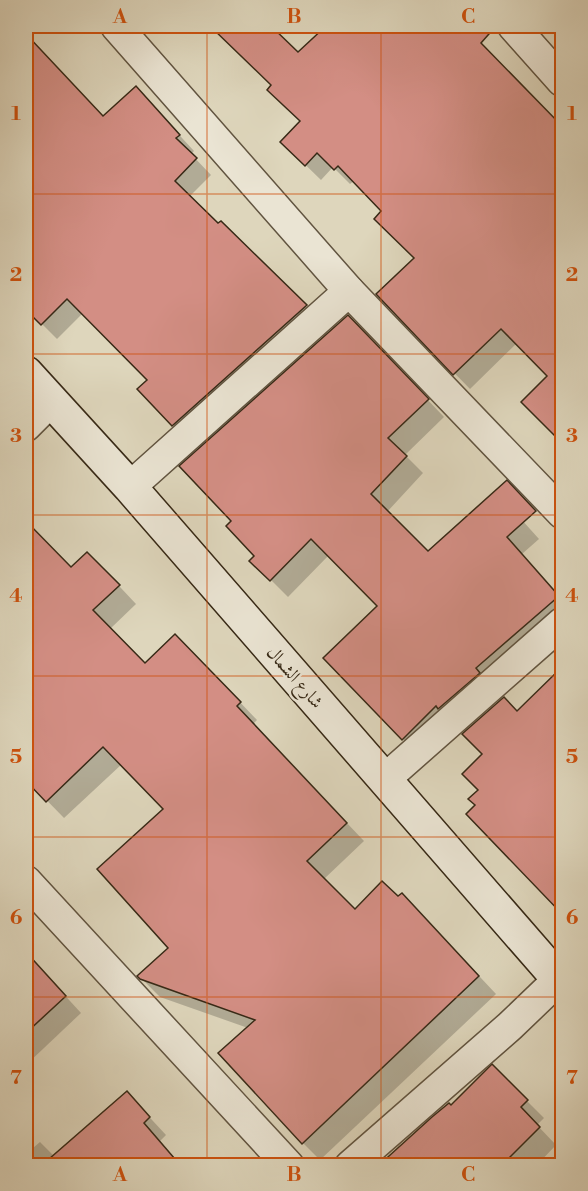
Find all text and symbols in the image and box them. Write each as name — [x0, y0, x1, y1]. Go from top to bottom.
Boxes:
text: A — [112, 5, 128, 30]
text: B — [286, 5, 302, 30]
text: C — [461, 5, 475, 30]
text: 1 — [11, 102, 21, 127]
text: 1 — [567, 102, 577, 127]
text: 2 — [10, 263, 22, 288]
text: 2 — [566, 263, 578, 288]
text: 3 — [10, 424, 22, 449]
text: 3 — [566, 424, 578, 449]
text: 4 — [9, 584, 23, 609]
text: 4 — [565, 584, 579, 609]
street label: شارع الشمال — [259, 641, 328, 715]
text: 5 — [10, 745, 22, 770]
text: 5 — [566, 745, 578, 770]
text: 6 — [10, 906, 23, 931]
text: 6 — [566, 906, 579, 931]
text: 7 — [10, 1066, 22, 1091]
text: 7 — [566, 1066, 578, 1091]
text: A — [112, 1163, 128, 1188]
text: B — [286, 1163, 302, 1188]
text: C — [461, 1163, 475, 1188]

